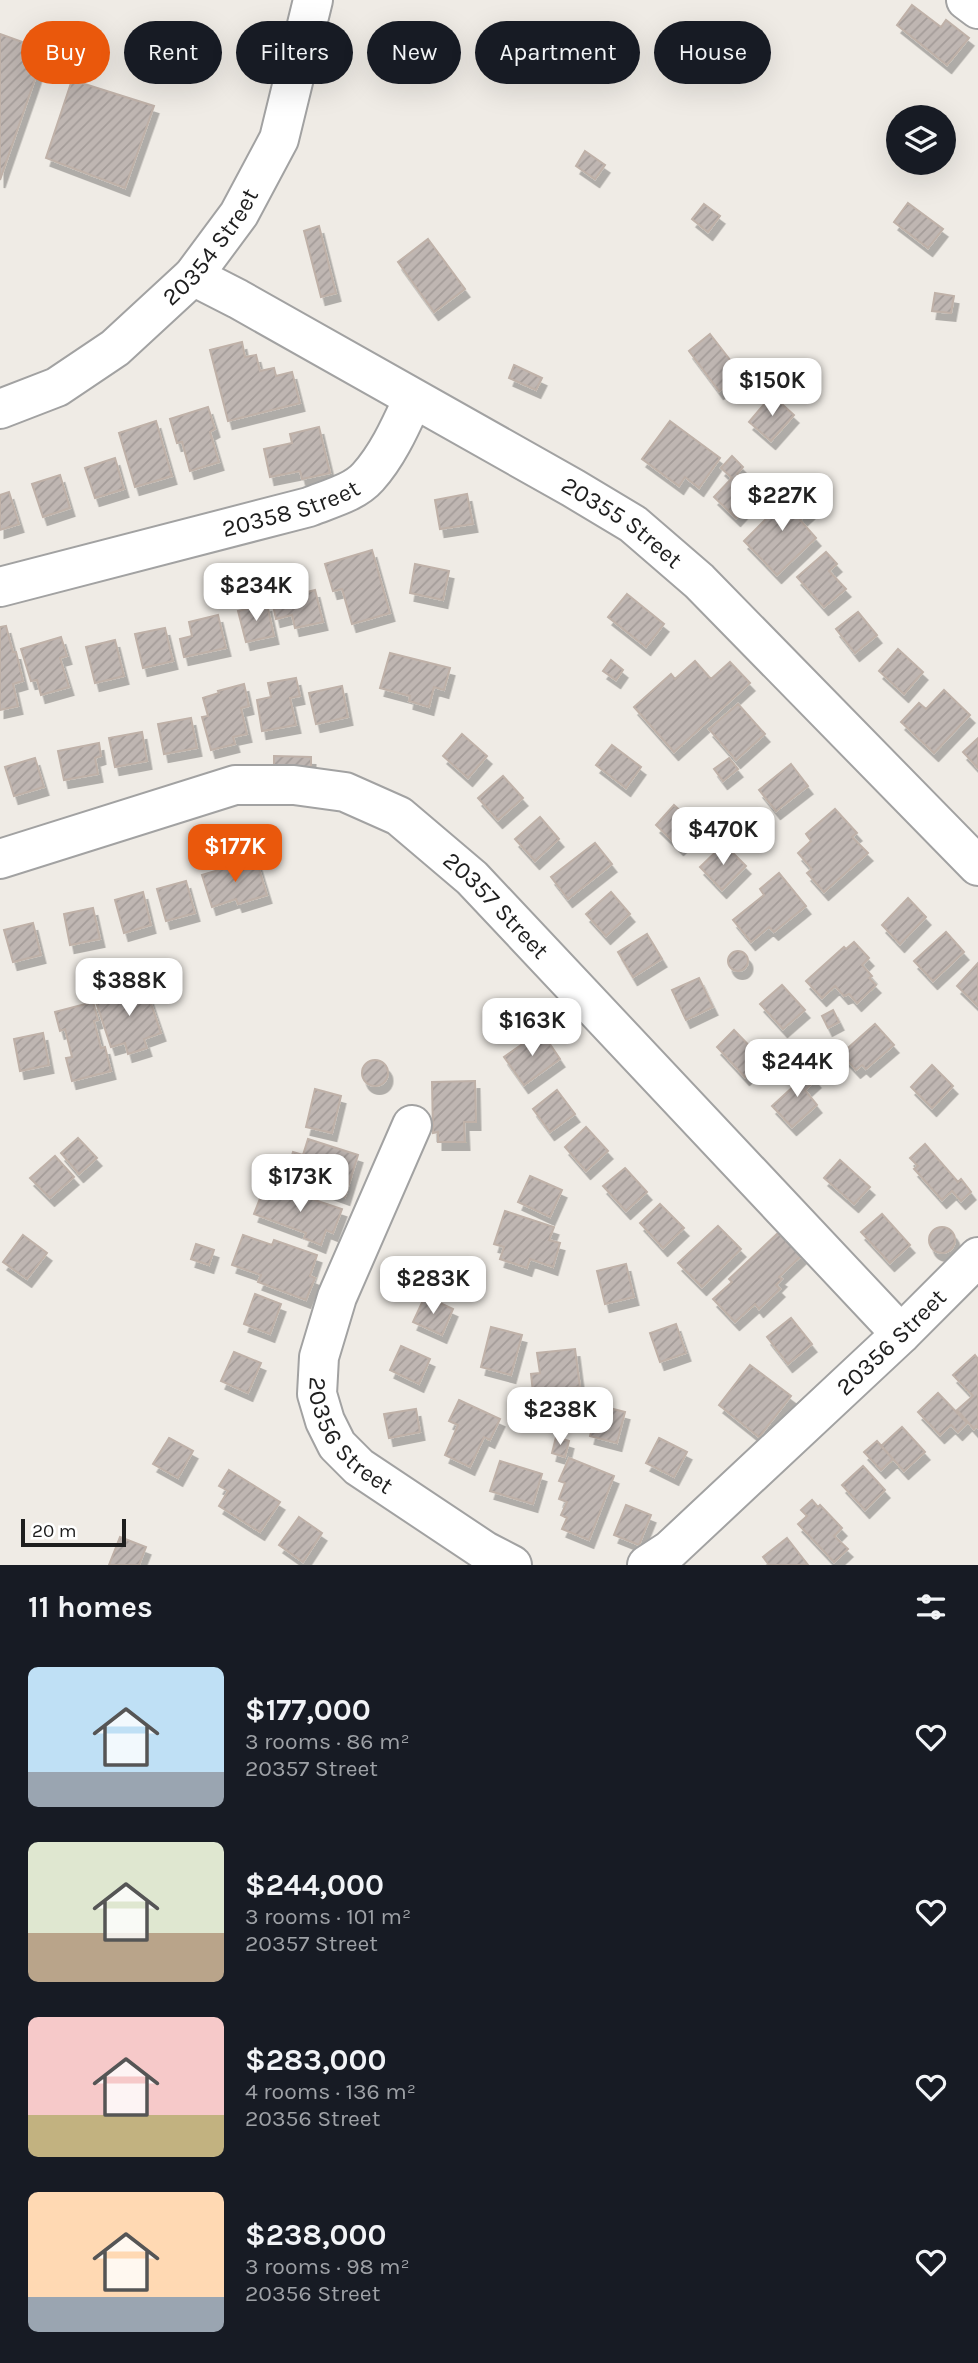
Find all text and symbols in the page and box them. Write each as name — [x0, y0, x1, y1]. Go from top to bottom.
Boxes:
chip: Buy — [21, 21, 110, 84]
chip: Rent — [124, 21, 222, 84]
chip: Filters — [236, 21, 353, 84]
chip: New — [367, 21, 461, 84]
chip: Apartment — [475, 21, 640, 84]
chip: House — [654, 21, 771, 84]
map controls — [886, 105, 956, 175]
button: layers — [886, 105, 956, 175]
street label: 20354 Street — [157, 183, 264, 311]
pin: $150K — [723, 358, 821, 418]
text: $150K — [738, 367, 806, 394]
street label: 20355 Street — [557, 471, 688, 574]
street label: 20358 Street — [219, 474, 365, 543]
pin: $227K — [733, 474, 831, 533]
text: $227K — [747, 482, 817, 509]
pin: $234K — [207, 564, 305, 623]
text: $234K — [220, 572, 292, 599]
pin: $470K — [674, 808, 772, 867]
text: $470K — [688, 816, 758, 843]
pin: $177K — [186, 824, 284, 884]
text: $177K — [204, 833, 266, 860]
street label: 20357 Street — [438, 846, 555, 965]
pin: $388K — [80, 958, 178, 1018]
text: $388K — [92, 967, 166, 994]
pin: $163K — [483, 998, 581, 1058]
text: $163K — [498, 1007, 566, 1034]
pin: $244K — [748, 1040, 846, 1099]
text: $244K — [761, 1048, 833, 1075]
pin: $173K — [251, 1154, 349, 1214]
text: $173K — [268, 1163, 332, 1190]
pin: $283K — [384, 1256, 482, 1316]
text: $283K — [396, 1265, 470, 1292]
street label: 20356 Street — [831, 1283, 952, 1401]
street label: 20356 Street — [303, 1376, 399, 1500]
pin: $238K — [511, 1388, 609, 1447]
text: $238K — [523, 1396, 597, 1423]
scale bar — [21, 1516, 126, 1548]
text: 20 m — [32, 1520, 77, 1542]
icon: filters — [912, 1588, 950, 1626]
text: 11 homes — [28, 1589, 153, 1625]
text: $177,000 — [245, 1692, 371, 1728]
icon: home — [84, 1695, 168, 1779]
icon: heart — [912, 1718, 950, 1756]
text: 3 rooms · 86 m² — [245, 1728, 410, 1755]
text: 20357 Street — [245, 1755, 378, 1782]
text: $244,000 — [245, 1867, 384, 1903]
icon: home — [84, 1870, 168, 1954]
icon: heart — [912, 1893, 950, 1931]
text: 3 rooms · 101 m² — [245, 1903, 411, 1930]
text: 20357 Street — [245, 1930, 378, 1957]
text: $283,000 — [245, 2042, 386, 2078]
icon: home — [84, 2045, 168, 2129]
icon: heart — [912, 2068, 950, 2106]
text: 4 rooms · 136 m² — [245, 2078, 416, 2105]
text: 20356 Street — [245, 2105, 380, 2132]
text: $238,000 — [245, 2217, 386, 2253]
icon: home — [84, 2220, 168, 2304]
icon: heart — [912, 2243, 950, 2281]
text: 3 rooms · 98 m² — [245, 2253, 410, 2280]
text: 20356 Street — [245, 2280, 380, 2307]

